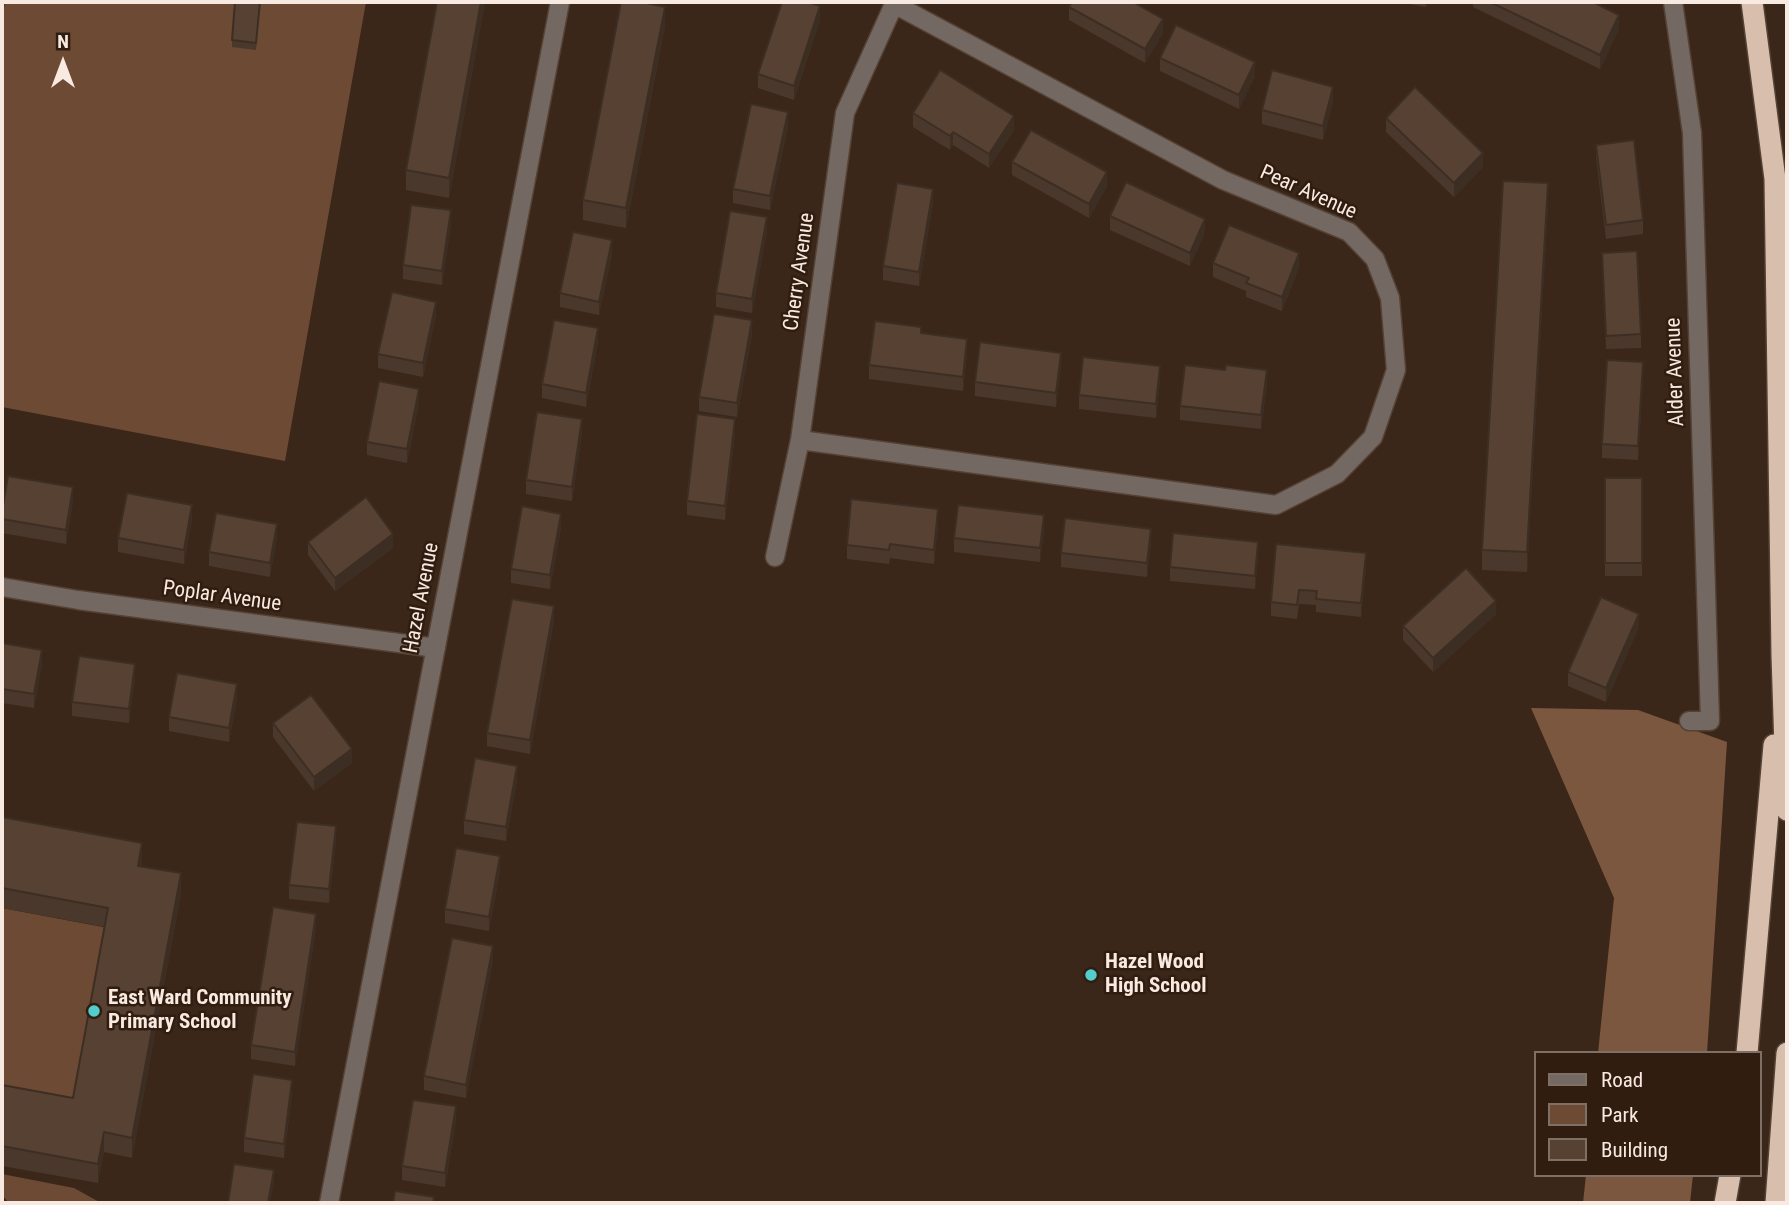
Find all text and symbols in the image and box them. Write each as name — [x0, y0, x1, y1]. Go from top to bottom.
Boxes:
north arrow — [28, 28, 98, 98]
text: N — [57, 30, 69, 53]
street label: Pear Avenue — [1256, 161, 1360, 225]
street label: Cherry Avenue — [779, 211, 821, 333]
street label: Alder Avenue — [1662, 317, 1690, 427]
street label: Hazel Avenue — [399, 541, 445, 655]
street label: Poplar Avenue — [161, 576, 283, 618]
place label: Hazel Wood High School — [1105, 950, 1206, 1000]
marker: Hazel Wood High School — [1083, 967, 1099, 983]
place label: East Ward Community Primary School — [108, 986, 292, 1036]
marker: East Ward Community Primary School — [86, 1003, 102, 1019]
legend — [1534, 1051, 1761, 1177]
text: Road — [1601, 1068, 1643, 1092]
text: Park — [1601, 1103, 1638, 1127]
text: Building — [1601, 1138, 1668, 1162]

